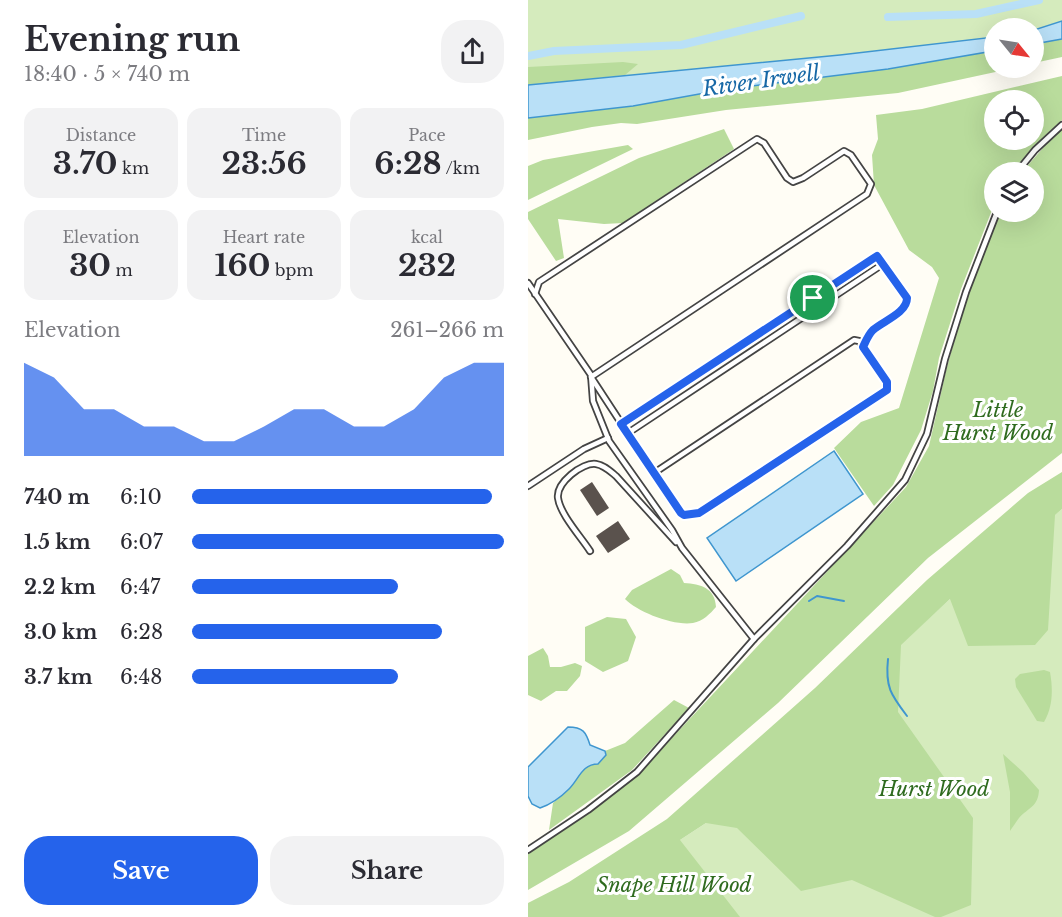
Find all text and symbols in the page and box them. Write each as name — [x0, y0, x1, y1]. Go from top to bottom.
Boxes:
north arrow — [984, 18, 1044, 78]
map controls — [984, 18, 1044, 222]
text: Evening run — [24, 19, 240, 60]
button: share — [441, 20, 504, 83]
water label: River Irwell — [700, 60, 822, 102]
text: 18:40 · 5 × 740 m — [24, 62, 190, 86]
button: locate — [984, 90, 1044, 150]
text: Distance — [66, 125, 136, 145]
text: Time — [242, 125, 286, 145]
text: Pace — [408, 125, 446, 145]
text: 3.70 — [53, 145, 118, 182]
text: 23:56 — [221, 145, 307, 182]
text: 6:28 — [374, 145, 441, 182]
text: km — [118, 158, 149, 178]
text: /km — [441, 158, 480, 178]
button: layers — [984, 162, 1044, 222]
text: Elevation — [62, 227, 140, 247]
text: Heart rate — [223, 227, 305, 247]
text: kcal — [411, 227, 443, 247]
text: 30 — [69, 247, 111, 284]
text: 160 — [214, 247, 270, 284]
text: 232 — [398, 247, 456, 284]
text: m — [111, 260, 133, 280]
text: bpm — [270, 260, 314, 280]
pin — [787, 272, 838, 323]
icon: arrive — [796, 281, 829, 314]
text: Elevation — [24, 318, 121, 342]
text: 261–266 m — [390, 318, 504, 342]
park label: Little Hurst Wood — [942, 398, 1053, 445]
text: 740 m — [24, 485, 90, 509]
text: 6:10 — [120, 485, 162, 509]
text: 1.5 km — [24, 530, 91, 554]
text: 6:07 — [120, 530, 163, 554]
text: 2.2 km — [24, 575, 96, 599]
text: 6:47 — [120, 575, 160, 599]
text: 3.0 km — [24, 620, 97, 644]
text: 6:28 — [120, 620, 163, 644]
text: 3.7 km — [24, 665, 93, 689]
text: 6:48 — [120, 665, 162, 689]
park label: Hurst Wood — [878, 777, 989, 801]
button: Save — [24, 836, 258, 905]
button: Share — [270, 836, 504, 905]
park label: Snape Hill Wood — [596, 873, 752, 897]

